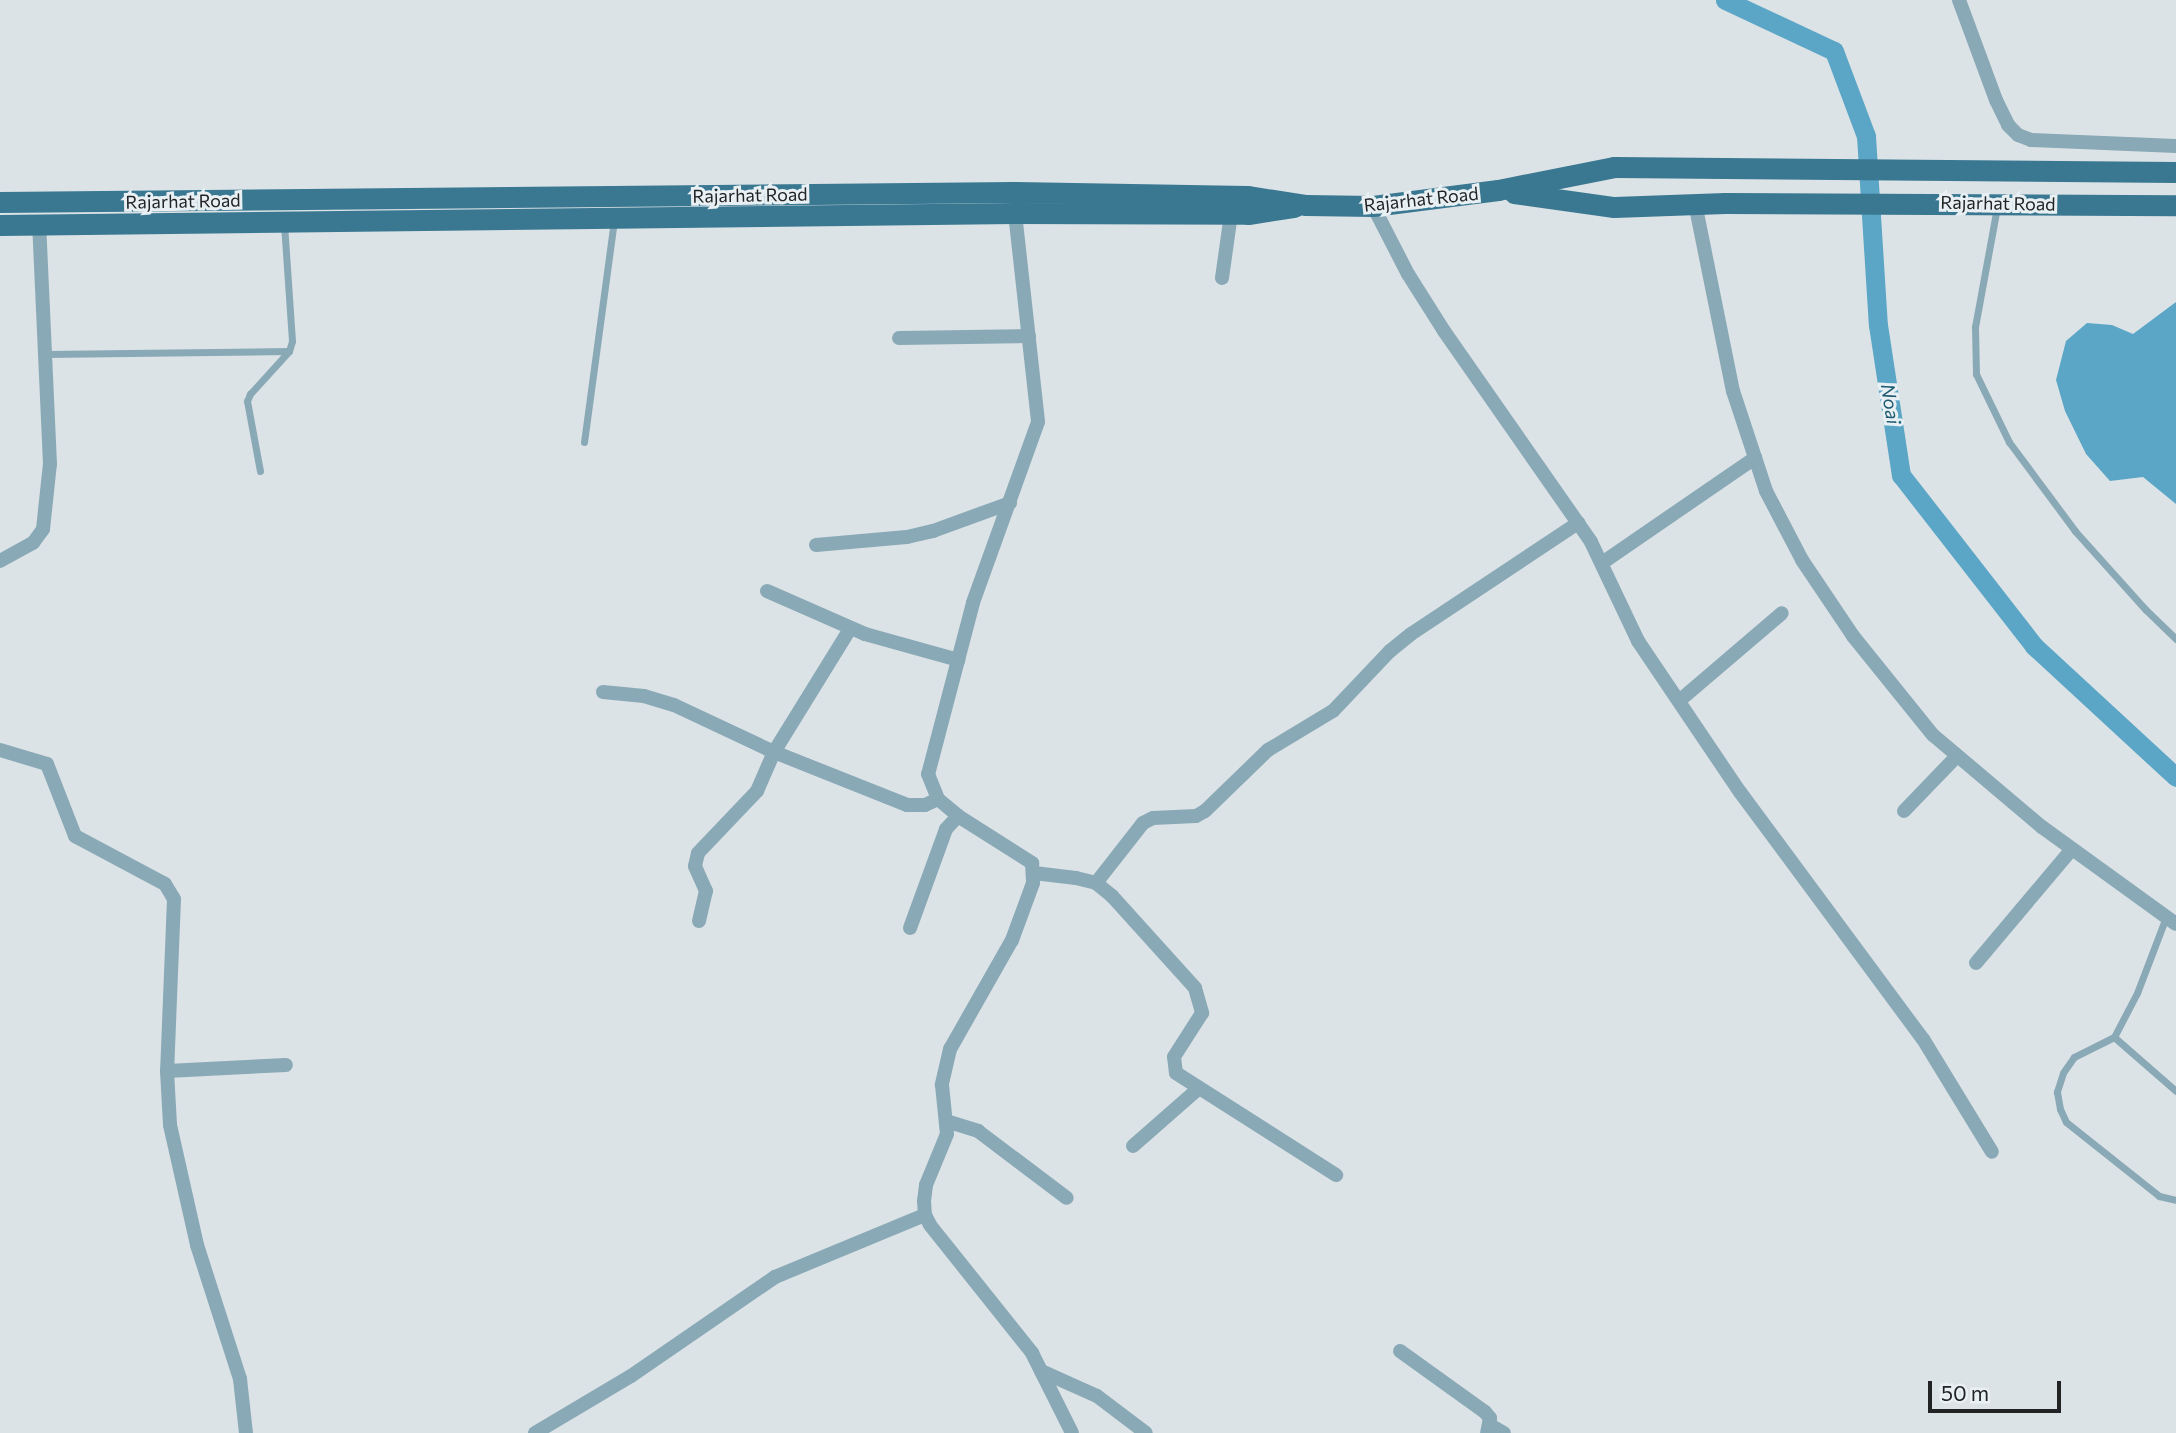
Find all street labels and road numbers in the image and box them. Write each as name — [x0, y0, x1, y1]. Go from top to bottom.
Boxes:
street label: Rajarhat Road — [1363, 182, 1479, 216]
street label: Rajarhat Road — [692, 183, 808, 207]
street label: Rajarhat Road — [125, 189, 241, 213]
street label: Rajarhat Road — [1940, 191, 2056, 215]

